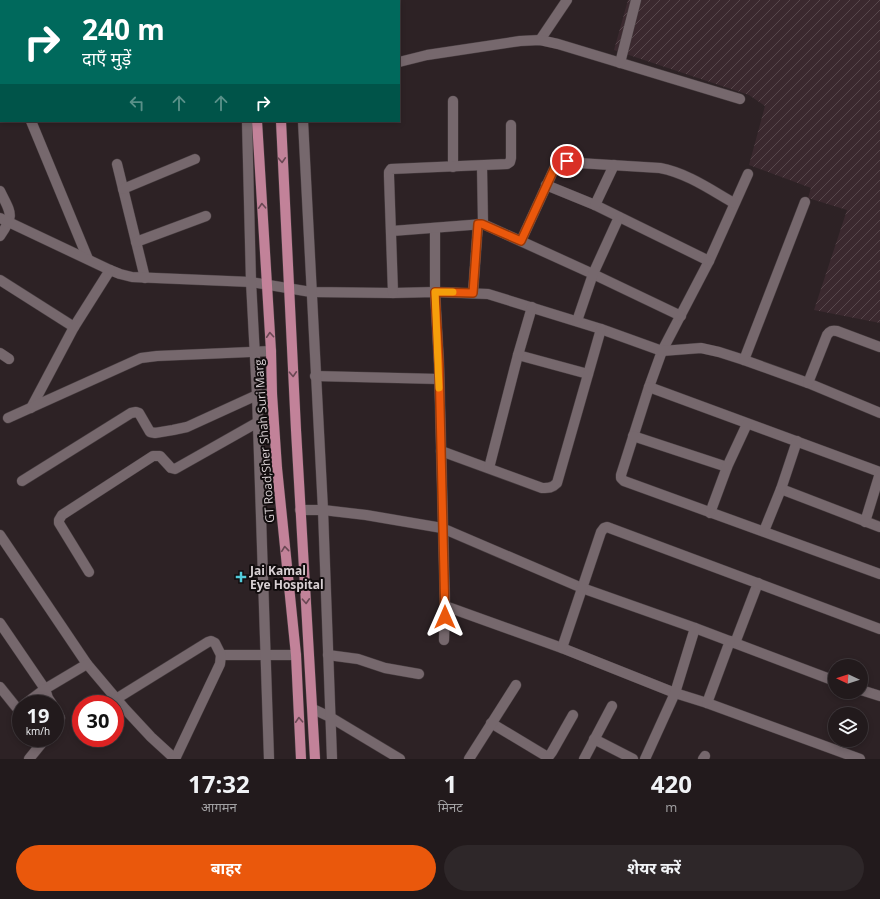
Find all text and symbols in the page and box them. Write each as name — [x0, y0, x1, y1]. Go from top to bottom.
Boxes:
text: 240 m — [82, 10, 165, 48]
icon: right — [16, 16, 68, 68]
text: दाएँ मुड़ें — [82, 46, 131, 70]
icon: left — [126, 92, 148, 114]
icon: ahead — [168, 92, 190, 114]
icon: ahead — [210, 92, 232, 114]
icon: right — [252, 92, 274, 114]
pin — [550, 144, 584, 178]
icon: arrive — [556, 150, 578, 172]
one-way arrow — [278, 157, 287, 163]
one-way arrow — [258, 203, 266, 209]
one-way arrow — [265, 332, 274, 338]
street label: GT Road;Sher Shah Suri Marg — [250, 358, 278, 523]
one-way arrow — [289, 371, 298, 377]
one-way arrow — [281, 546, 290, 552]
place label: Jai Kamal Eye Hospital — [249, 562, 324, 593]
marker: Jai Kamal Eye Hospital — [235, 571, 247, 583]
position arrow — [424, 596, 466, 638]
one-way arrow — [302, 598, 310, 604]
north arrow — [828, 659, 868, 699]
map controls — [828, 659, 868, 747]
speed limit sign: 30 — [72, 695, 124, 747]
text: 19 — [27, 702, 49, 729]
button: layers — [828, 707, 868, 747]
one-way arrow — [295, 717, 303, 723]
text: km/h — [26, 724, 50, 738]
text: 17:32 — [188, 767, 250, 800]
text: 1 — [443, 767, 457, 800]
text: 420 — [651, 767, 692, 800]
text: आगमन — [201, 798, 237, 816]
text: मिनट — [438, 798, 463, 816]
text: m — [665, 798, 677, 816]
button: बाहर — [16, 845, 436, 891]
button: शेयर करें — [444, 845, 864, 891]

